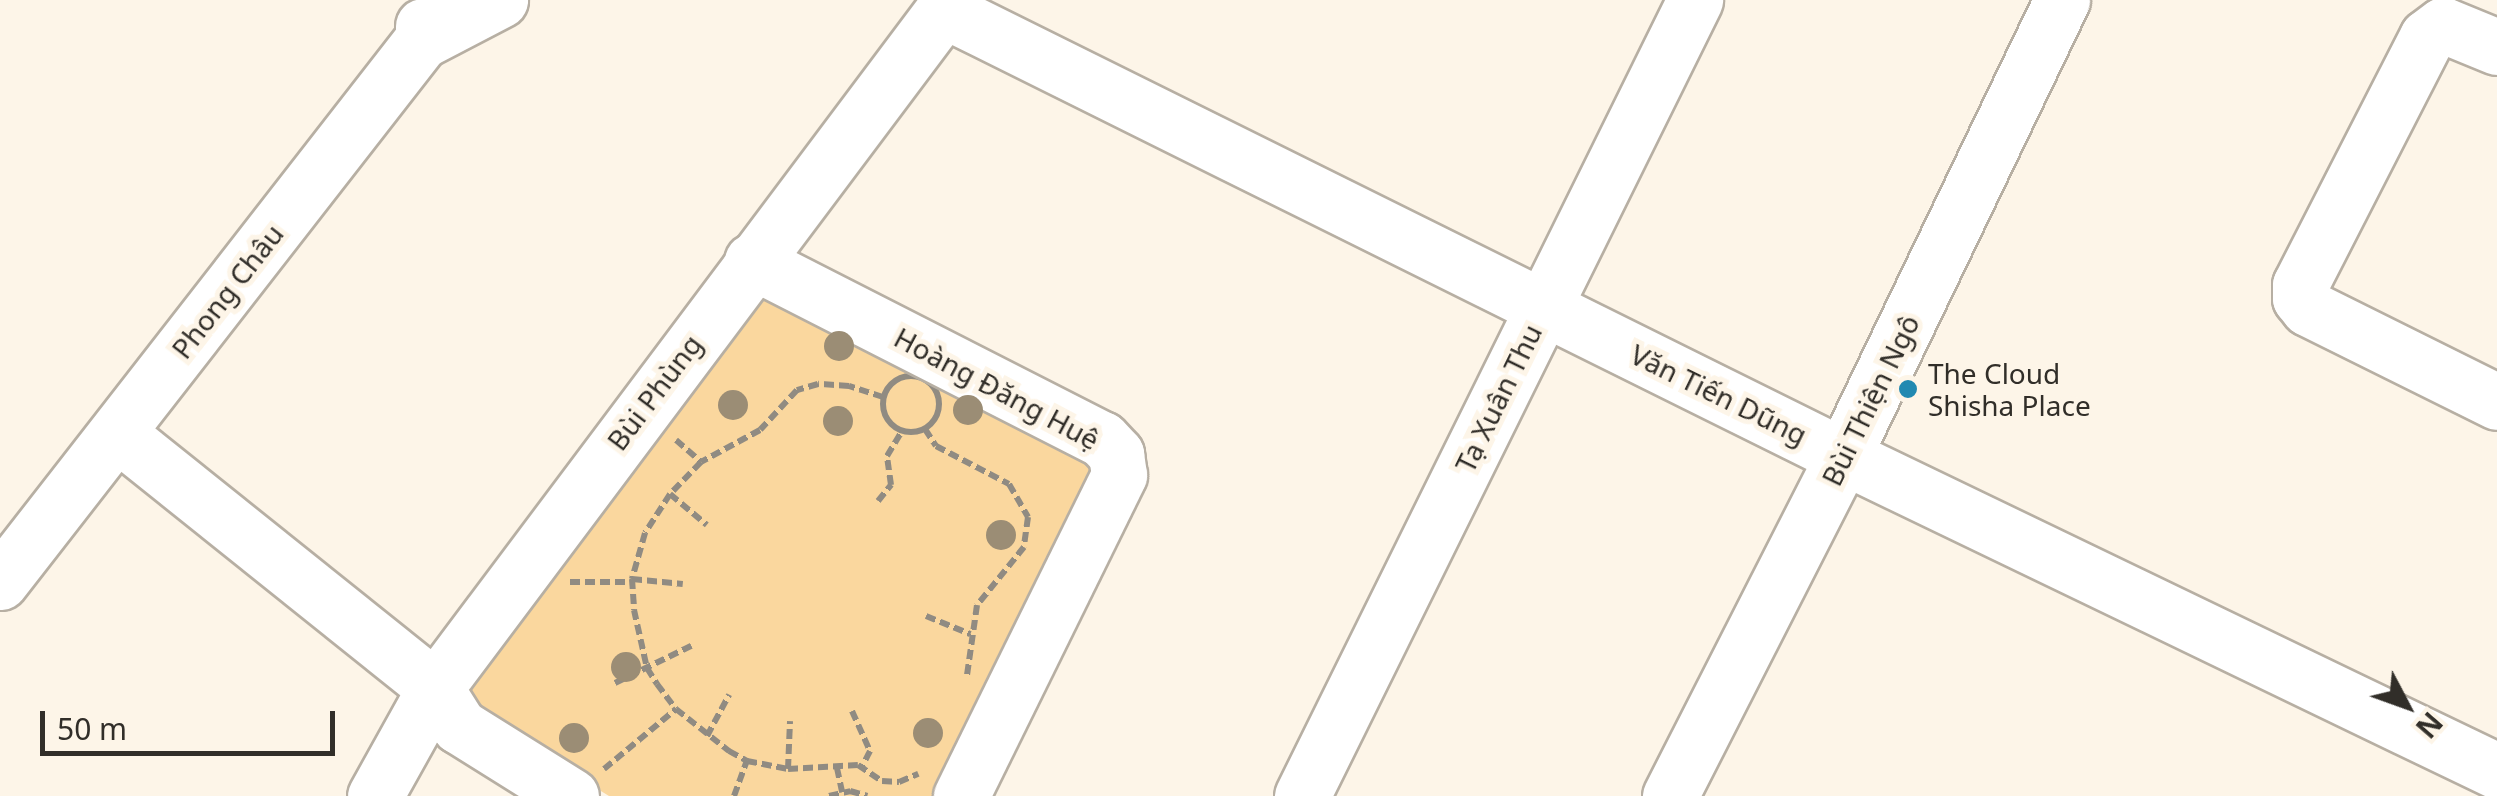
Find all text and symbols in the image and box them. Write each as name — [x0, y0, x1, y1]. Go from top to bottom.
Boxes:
street label: Phong Châu — [164, 217, 290, 365]
street label: Bùi Thiện Ngô — [1814, 309, 1926, 491]
street label: Tạ Xuân Thu — [1448, 319, 1548, 477]
street label: Hoàng Đăng Huệ — [889, 320, 1105, 456]
street label: Bùi Phùng — [600, 328, 708, 456]
street label: Văn Tiến Dũng — [1625, 337, 1813, 451]
place label: The Cloud Shisha Place — [1928, 356, 2091, 422]
marker: The Cloud Shisha Place — [1897, 378, 1919, 400]
north arrow — [2357, 656, 2457, 756]
scale bar — [45, 691, 340, 753]
text: N — [2408, 705, 2451, 747]
text: 50 m — [57, 708, 127, 749]

